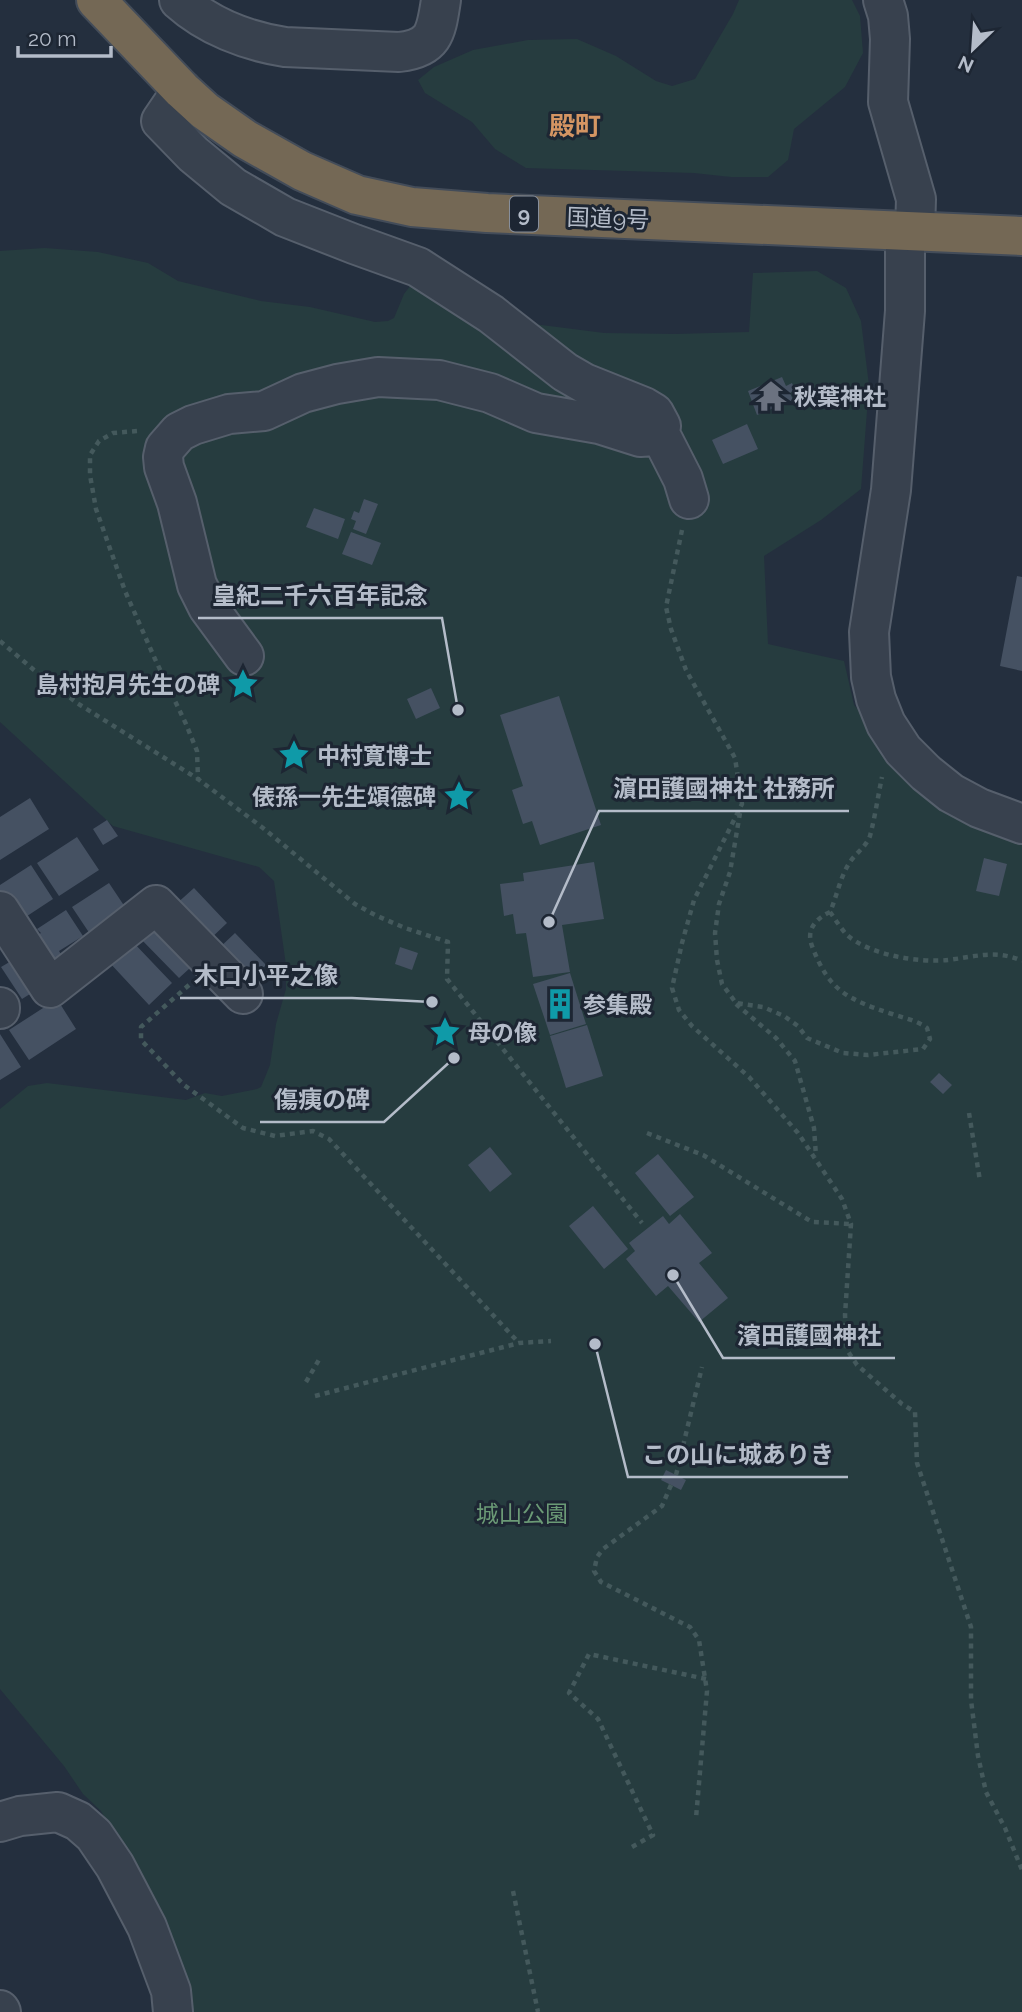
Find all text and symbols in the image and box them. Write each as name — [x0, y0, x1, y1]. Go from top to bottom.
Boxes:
scale bar — [18, 14, 110, 58]
north arrow — [938, 14, 1008, 84]
text: 20 m — [28, 26, 76, 51]
text: N — [955, 51, 977, 77]
district label: 殿町 — [549, 111, 601, 141]
road number: 9 — [510, 196, 538, 232]
street label: 国道9号 — [566, 203, 650, 233]
temple icon: 秋葉神社 — [754, 379, 788, 413]
place label: 秋葉神社 — [794, 383, 886, 410]
callout: 皇紀二千六百年記念 — [198, 573, 442, 618]
text: 皇紀二千六百年記念 — [212, 581, 428, 610]
place icon: 島村抱月先生の碑 — [226, 667, 260, 701]
place label: 島村抱月先生の碑 — [36, 671, 220, 698]
place icon: 中村寛博士 — [277, 738, 311, 772]
place label: 中村寛博士 — [317, 742, 432, 769]
callout: 濵田護國神社 社務所 — [599, 766, 849, 811]
text: 濵田護國神社 社務所 — [613, 774, 835, 803]
place icon: 俵孫一先生頌德碑 — [442, 779, 476, 813]
place label: 俵孫一先生頌德碑 — [252, 783, 436, 810]
callout: 木口小平之像 — [180, 953, 352, 998]
text: 木口小平之像 — [194, 961, 338, 990]
building icon: 参集殿 — [543, 987, 577, 1021]
place label: 参集殿 — [583, 991, 652, 1018]
place icon: 母の像 — [428, 1015, 462, 1049]
place label: 母の像 — [468, 1019, 537, 1046]
callout: 傷痍の碑 — [260, 1077, 384, 1122]
text: 傷痍の碑 — [274, 1085, 370, 1114]
callout: 濱田護國神社 — [723, 1313, 895, 1358]
text: 濱田護國神社 — [737, 1321, 881, 1350]
callout: この山に城ありき — [628, 1432, 848, 1477]
text: この山に城ありき — [642, 1440, 834, 1469]
park label: 城山公園 — [476, 1500, 568, 1527]

